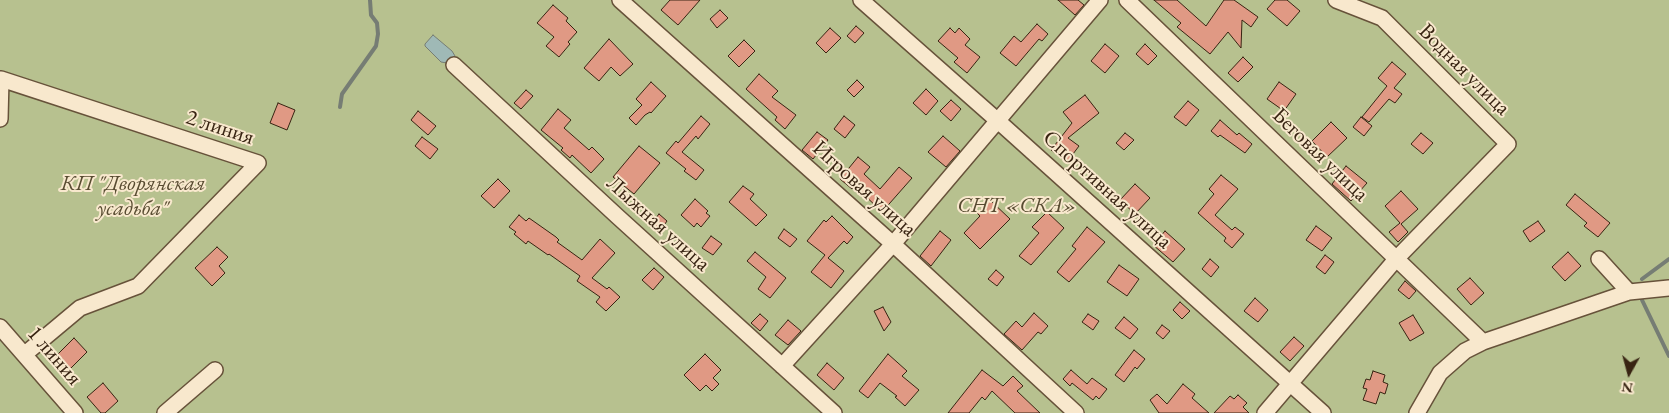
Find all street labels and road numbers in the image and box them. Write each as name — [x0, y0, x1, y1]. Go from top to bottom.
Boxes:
street label: Водная улица — [1413, 19, 1515, 121]
street label: Беговая улица — [1266, 102, 1374, 208]
street label: 2 линия — [183, 105, 257, 151]
street label: Спортивная улица — [1037, 125, 1177, 255]
street label: Игровая улица — [806, 135, 922, 243]
street label: Лыжная улица — [601, 171, 715, 277]
street label: 1 линия — [21, 321, 87, 391]

